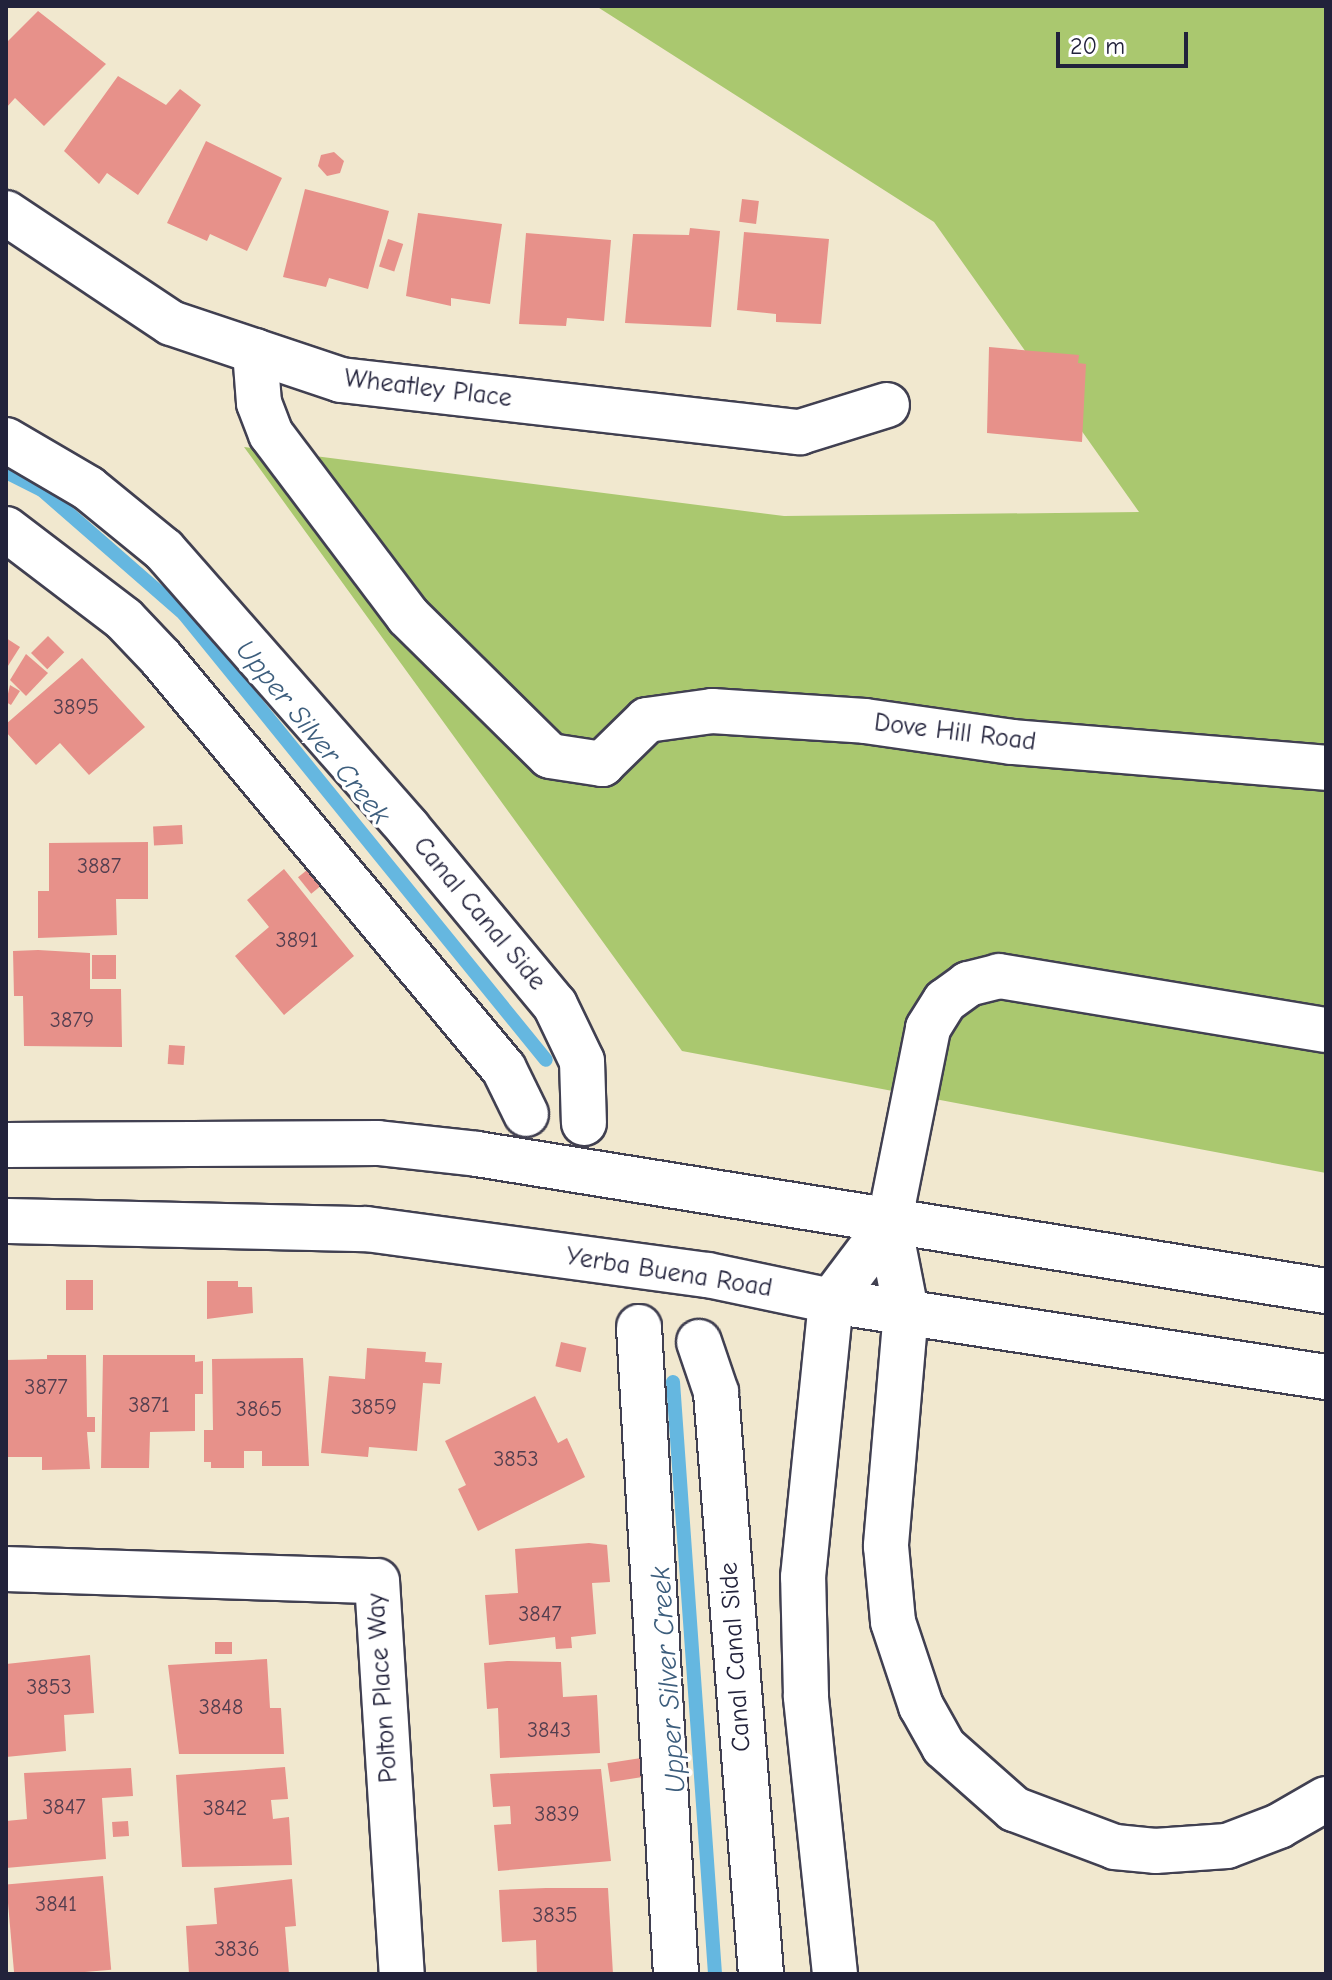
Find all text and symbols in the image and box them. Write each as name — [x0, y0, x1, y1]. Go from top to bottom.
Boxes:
scale bar — [1060, 16, 1192, 66]
text: 20 m — [1070, 32, 1125, 60]
street label: Wheatley Place — [342, 363, 514, 415]
water label: Upper Silver Creek — [228, 633, 398, 831]
house number: 3895 — [53, 695, 99, 721]
street label: Dove Hill Road — [872, 708, 1038, 758]
street label: Canal Canal Side — [406, 831, 552, 997]
house number: 3887 — [77, 854, 121, 880]
house number: 3891 — [276, 928, 318, 954]
house number: 3879 — [50, 1008, 94, 1034]
street label: Yerba Buena Road — [564, 1241, 774, 1305]
house number: 3877 — [24, 1375, 68, 1401]
house number: 3871 — [128, 1393, 170, 1419]
house number: 3859 — [351, 1395, 397, 1421]
house number: 3865 — [236, 1397, 282, 1423]
house number: 3853 — [493, 1447, 539, 1473]
street label: Canal Canal Side — [714, 1561, 758, 1753]
water label: Upper Silver Creek — [643, 1566, 693, 1794]
street label: Polton Place Way — [361, 1592, 405, 1784]
house number: 3847 — [518, 1602, 562, 1628]
house number: 3853 — [26, 1675, 72, 1701]
house number: 3848 — [199, 1695, 243, 1721]
house number: 3843 — [527, 1718, 571, 1744]
house number: 3847 — [42, 1795, 86, 1821]
house number: 3842 — [203, 1796, 247, 1822]
house number: 3839 — [534, 1802, 580, 1828]
house number: 3841 — [35, 1892, 77, 1918]
house number: 3835 — [532, 1903, 578, 1929]
house number: 3836 — [214, 1937, 260, 1963]

